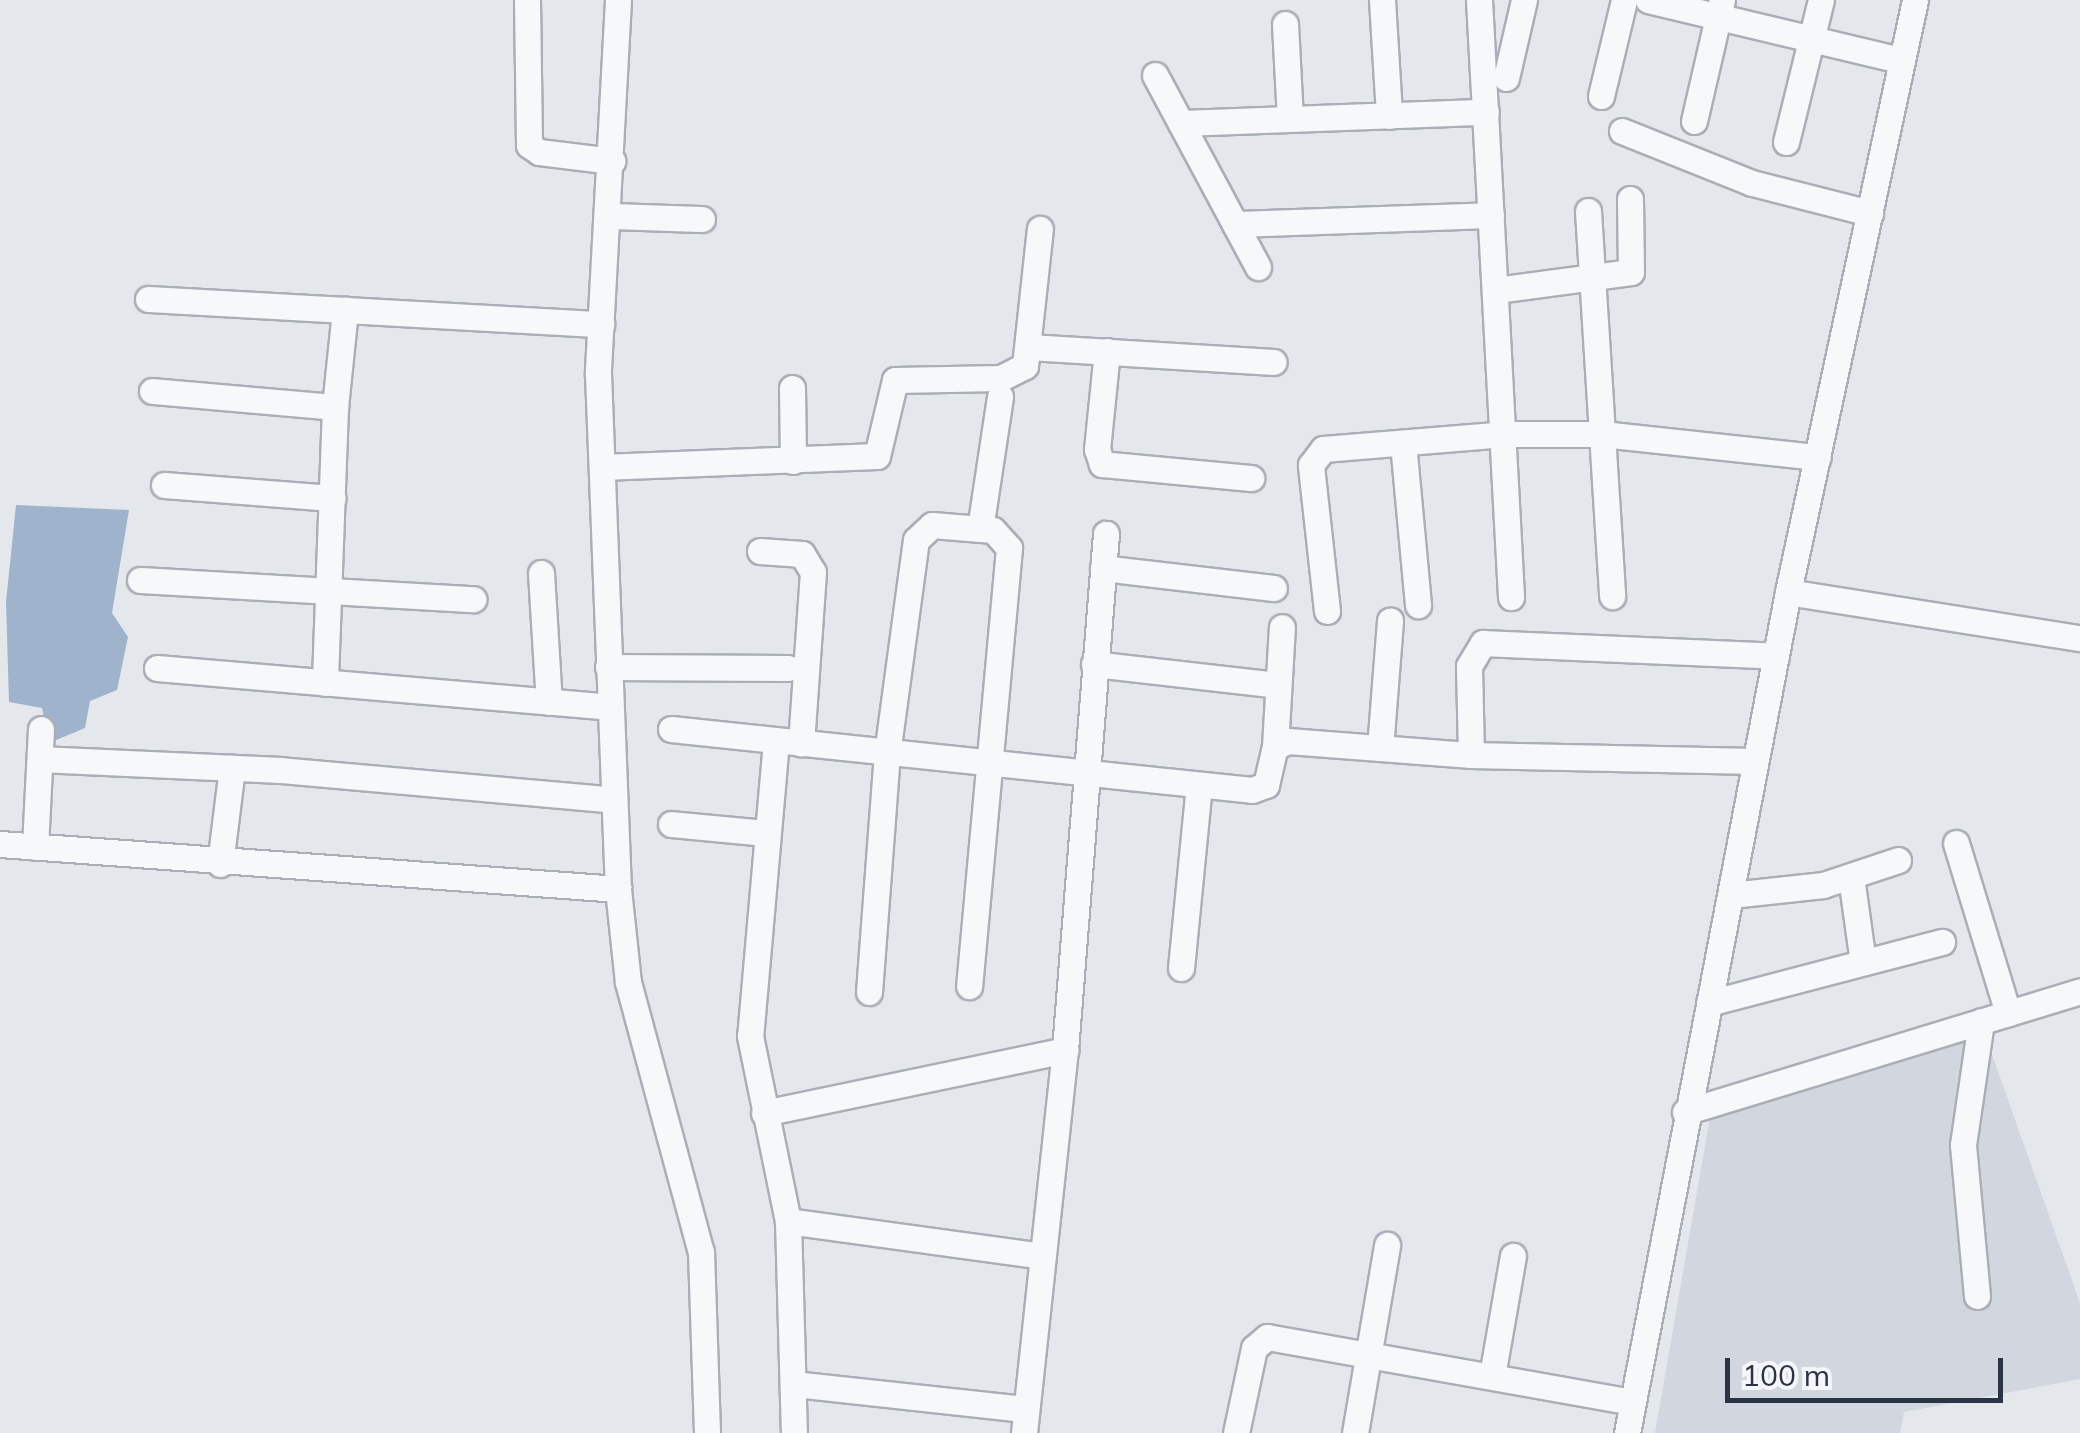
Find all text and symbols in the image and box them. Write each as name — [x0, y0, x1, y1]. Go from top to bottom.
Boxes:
scale bar — [1730, 1338, 2008, 1400]
text: 100 m — [1742, 1356, 1830, 1394]

